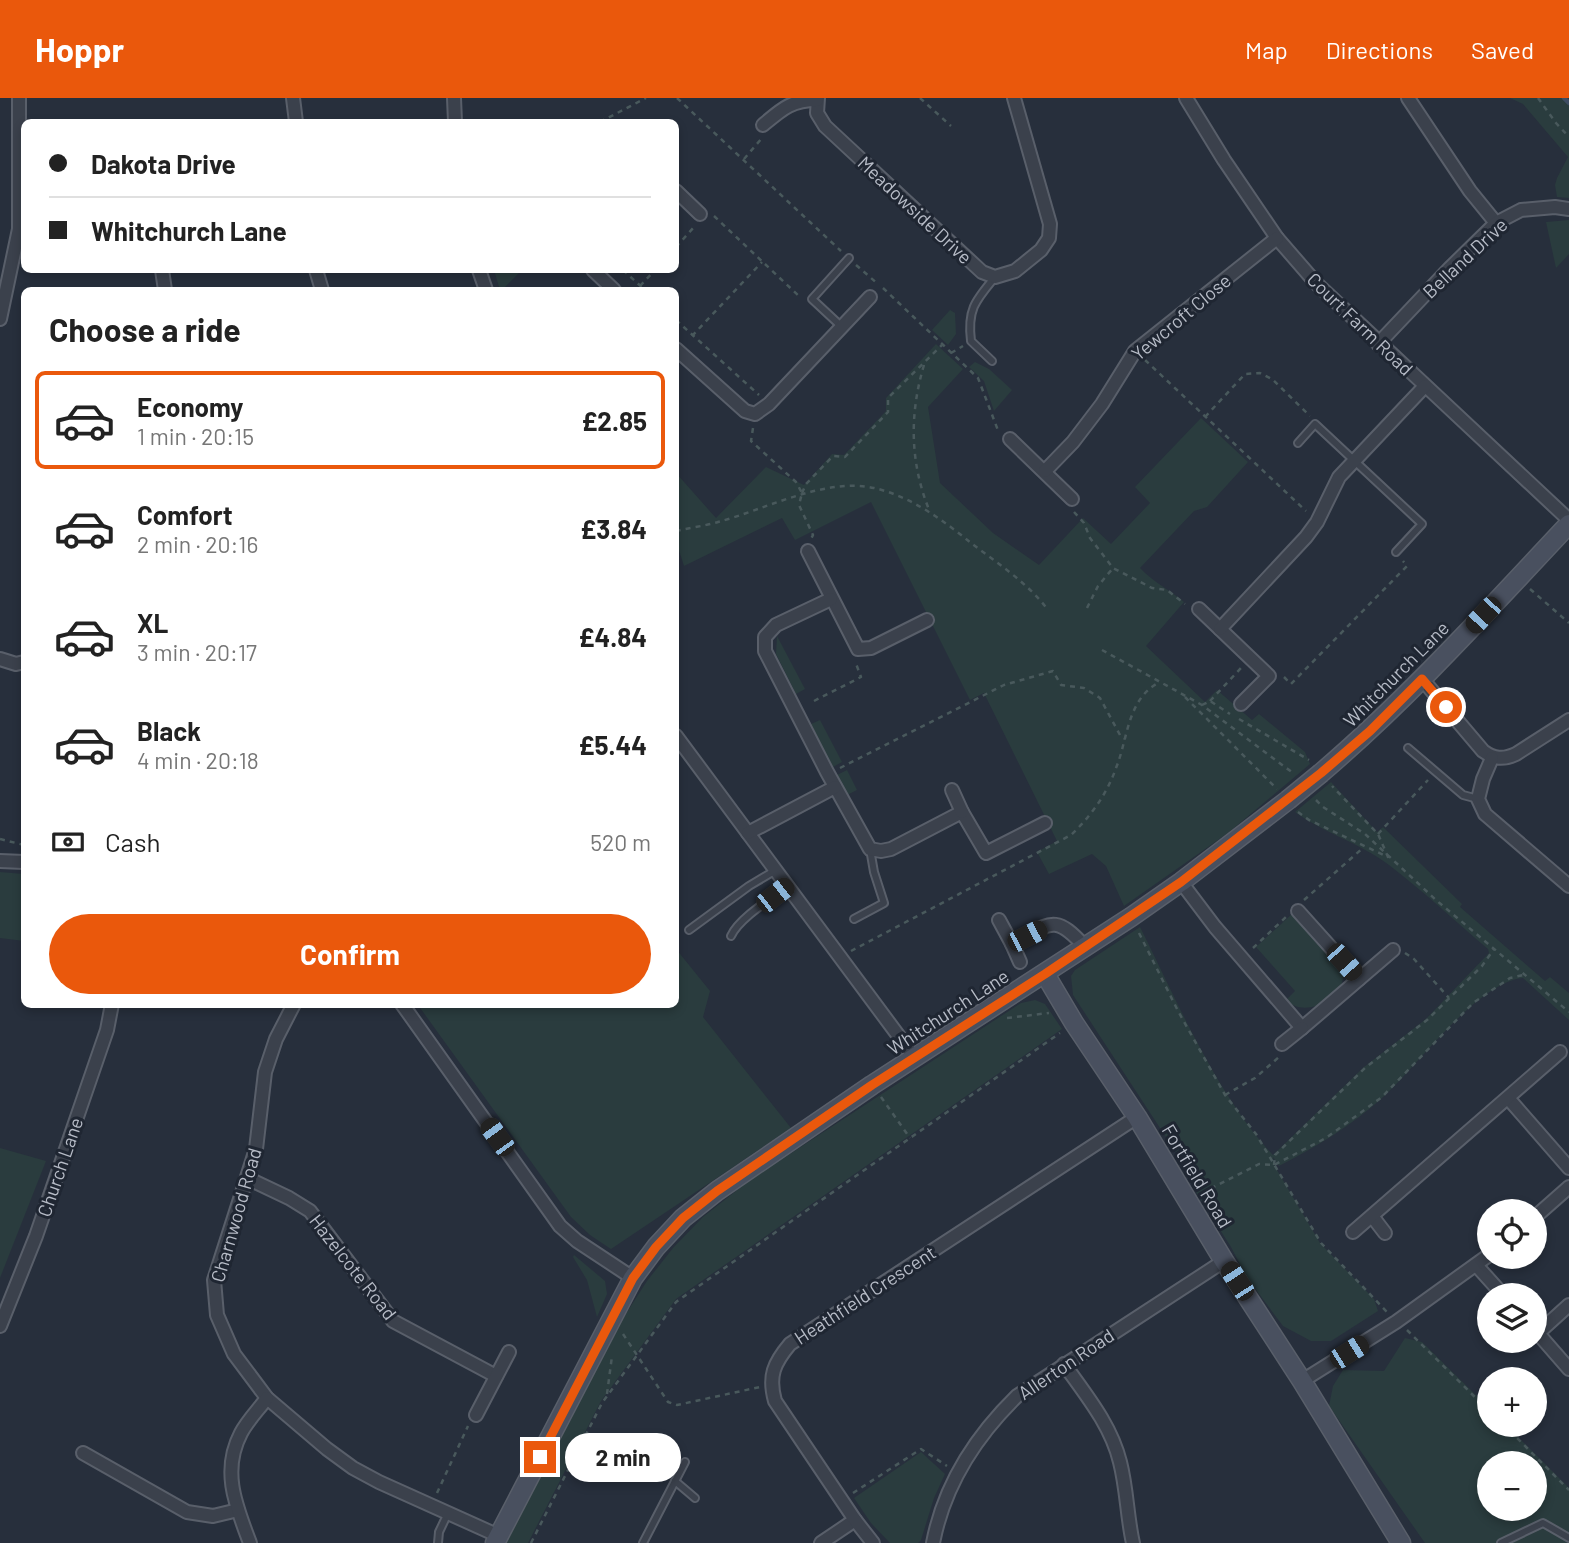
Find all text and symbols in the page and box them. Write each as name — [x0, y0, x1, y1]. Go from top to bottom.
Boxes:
text: Hoppr — [35, 29, 124, 69]
text: Map — [1245, 35, 1288, 64]
text: Directions — [1326, 35, 1433, 64]
text: Saved — [1471, 35, 1534, 64]
text: Dakota Drive — [91, 148, 236, 179]
street label: Meadowside Drive — [854, 151, 977, 268]
street label: Belland Drive — [1418, 213, 1512, 303]
text: Whitchurch Lane — [91, 215, 287, 246]
street label: Court Farm Road — [1303, 267, 1418, 380]
street label: Yewcroft Close — [1126, 268, 1235, 365]
text: Choose a ride — [49, 310, 241, 348]
icon: car — [53, 389, 116, 452]
text: Economy — [137, 391, 243, 422]
text: £2.85 — [581, 405, 647, 436]
text: 1 min · 20:15 — [137, 422, 254, 450]
icon: car — [53, 497, 116, 560]
text: Comfort — [137, 499, 233, 530]
text: £3.84 — [580, 513, 647, 544]
text: 2 min · 20:16 — [137, 530, 258, 558]
car — [1461, 592, 1506, 638]
icon: car — [53, 605, 116, 668]
text: XL — [137, 607, 168, 638]
street label: Whitchurch Lane — [1338, 616, 1453, 731]
text: £4.84 — [579, 621, 647, 652]
text: 3 min · 20:17 — [137, 638, 257, 666]
route start — [1430, 691, 1462, 723]
icon: car — [53, 713, 116, 776]
text: Black — [137, 715, 201, 746]
text: £5.44 — [579, 729, 647, 760]
text: 4 min · 20:18 — [137, 746, 259, 774]
icon: cash — [49, 823, 87, 861]
text: Cash — [105, 826, 160, 857]
text: 520 m — [590, 828, 651, 856]
car — [752, 874, 799, 916]
button: Confirm — [49, 914, 651, 994]
car — [1004, 917, 1051, 955]
car — [1323, 939, 1366, 985]
street label: Whitchurch Lane — [883, 964, 1013, 1059]
street label: Church Lane — [32, 1114, 87, 1219]
car — [477, 1114, 518, 1160]
street label: Fortfield Road — [1157, 1120, 1237, 1232]
street label: Charnwood Road — [205, 1145, 266, 1285]
map controls — [1477, 1199, 1547, 1521]
button: locate — [1477, 1199, 1547, 1269]
street label: Hazelcote Road — [305, 1209, 402, 1324]
street label: Heathfield Crescent — [790, 1240, 940, 1349]
car — [1217, 1258, 1258, 1304]
button: layers — [1477, 1283, 1547, 1353]
street label: Allerton Road — [1013, 1323, 1118, 1404]
car — [1326, 1332, 1373, 1372]
button: + — [1477, 1367, 1547, 1437]
callout: 2 min — [564, 1432, 680, 1482]
route end — [524, 1441, 556, 1473]
text: 2 min — [595, 1443, 651, 1471]
button: − — [1477, 1451, 1547, 1521]

